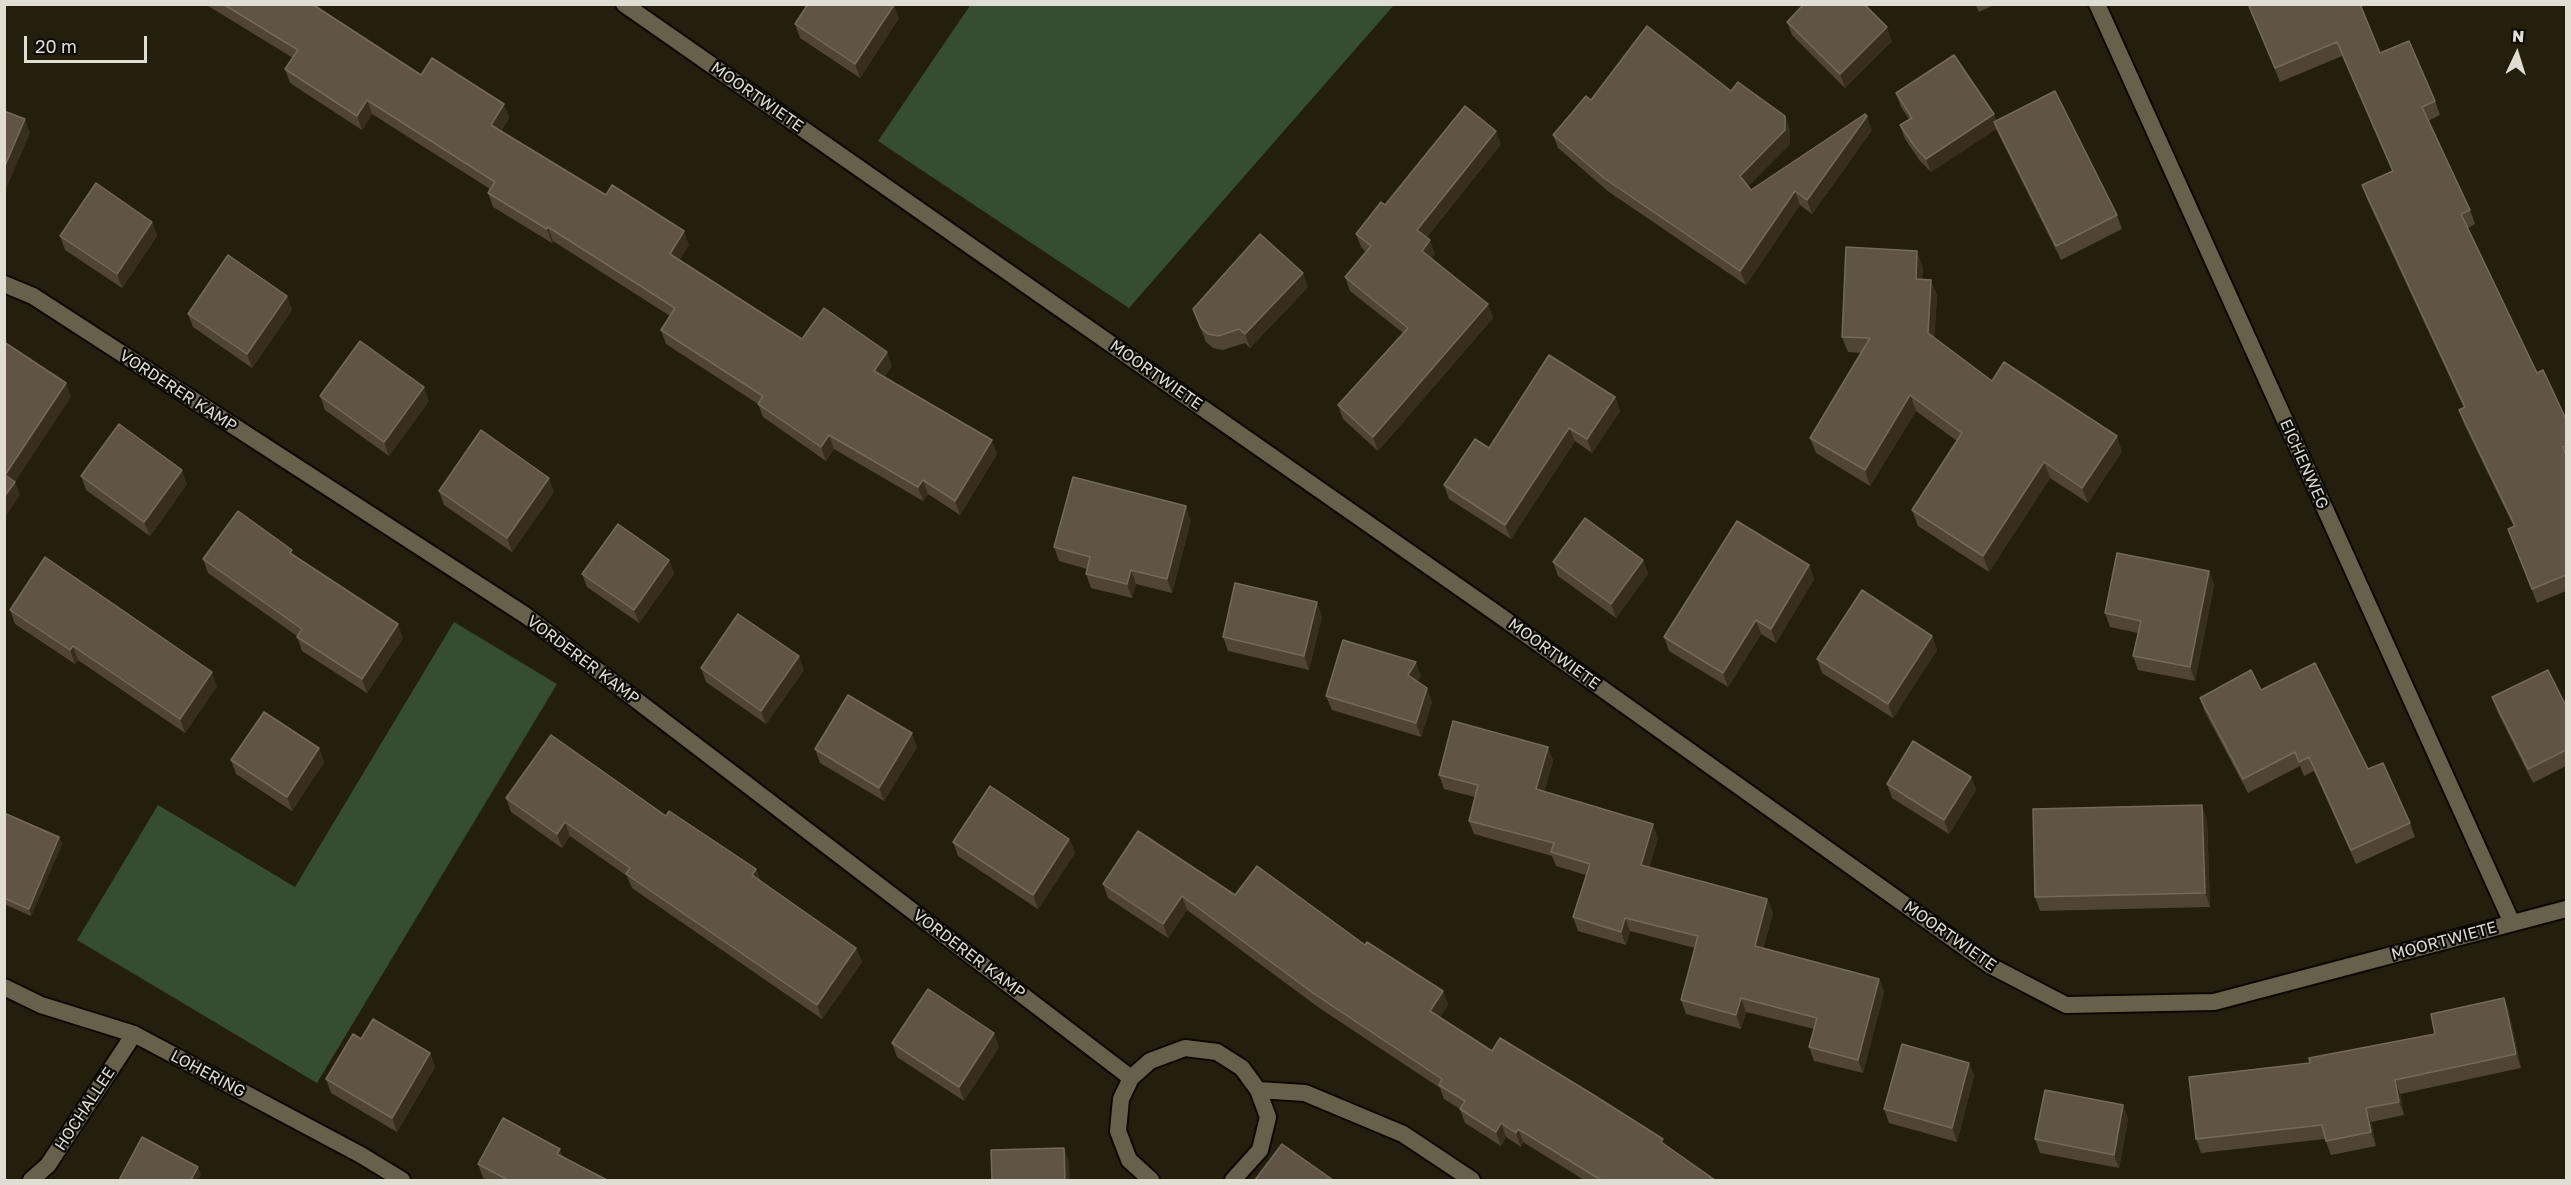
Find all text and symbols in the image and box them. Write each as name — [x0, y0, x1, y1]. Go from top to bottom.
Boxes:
scale bar — [27, 24, 150, 62]
north arrow — [2487, 24, 2547, 84]
text: N — [2511, 26, 2525, 46]
text: 20 m — [35, 35, 77, 57]
street label: MOORTWIETE — [707, 58, 807, 136]
street label: MOORTWIETE — [1106, 336, 1206, 414]
street label: VORDERER KAMP — [116, 346, 240, 436]
street label: EICHENWEG — [2276, 416, 2332, 512]
street label: VORDERER KAMP — [523, 611, 643, 709]
street label: MOORTWIETE — [1504, 614, 1604, 694]
street label: MOORTWIETE — [1900, 897, 2000, 975]
street label: VORDERER KAMP — [909, 905, 1029, 1003]
street label: MOORTWIETE — [2389, 918, 2499, 964]
street label: LOHERING — [167, 1046, 249, 1102]
street label: HOCHALLEE — [51, 1064, 119, 1154]

